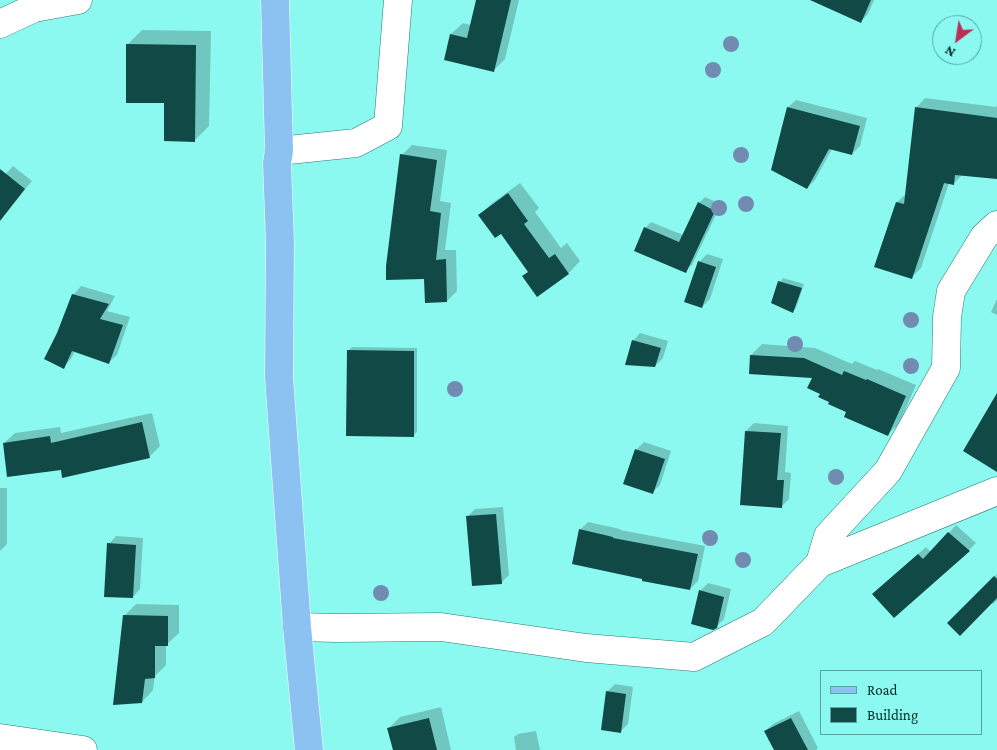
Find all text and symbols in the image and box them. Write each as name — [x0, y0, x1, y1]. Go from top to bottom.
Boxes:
north arrow — [932, 15, 982, 65]
text: N — [942, 43, 958, 61]
legend — [820, 670, 982, 735]
text: Road — [867, 682, 897, 698]
text: Building — [867, 707, 918, 723]

